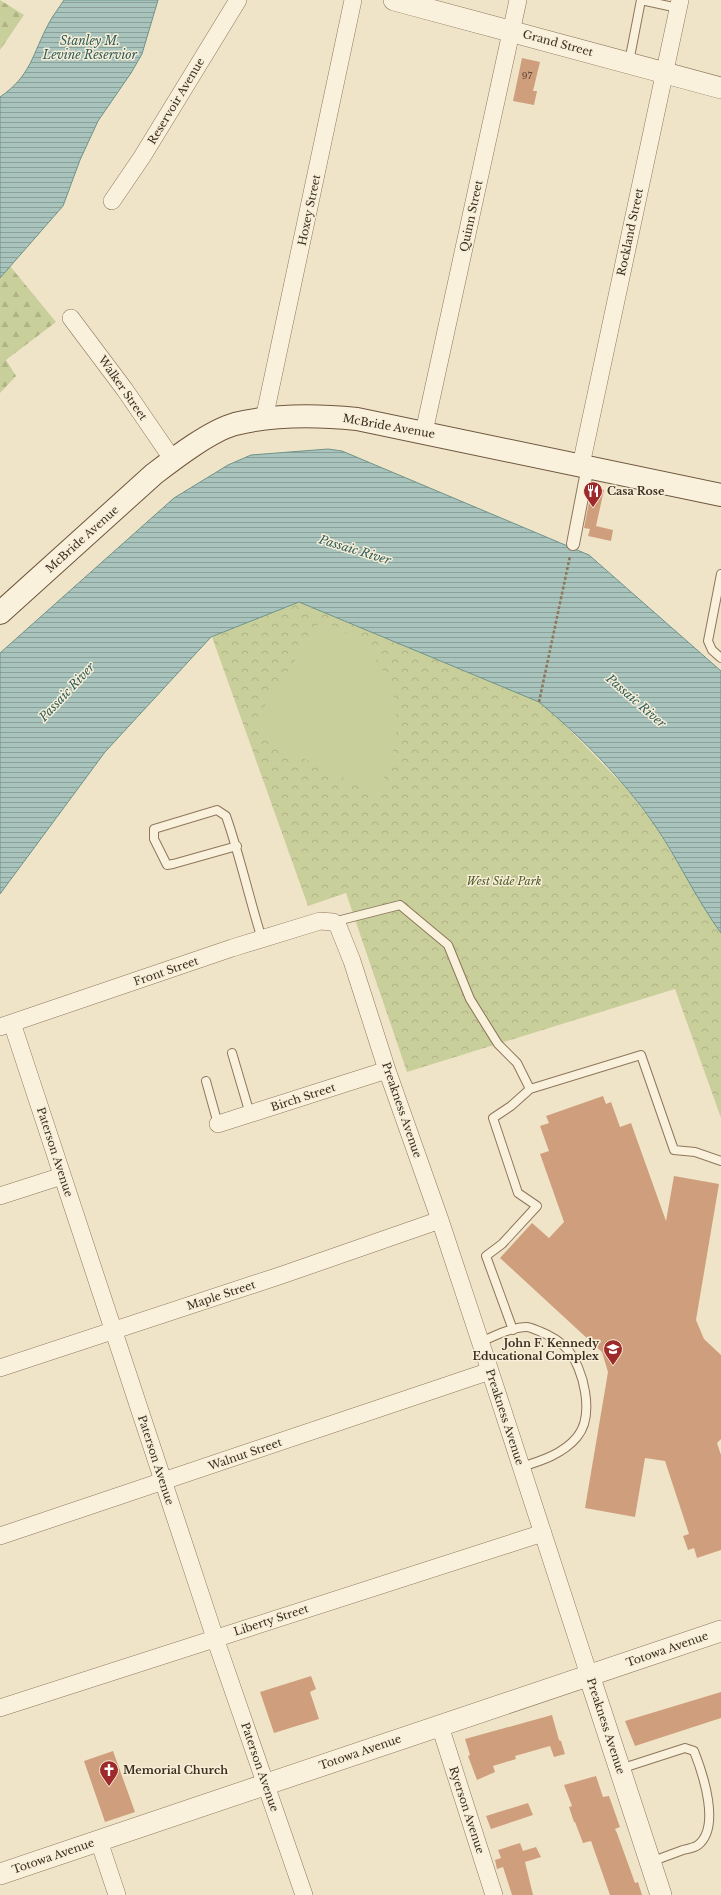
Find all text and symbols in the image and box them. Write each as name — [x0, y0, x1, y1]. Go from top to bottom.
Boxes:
street label: Grand Street — [521, 27, 595, 59]
water label: Stanley M. Levine Reservior — [42, 33, 138, 62]
street label: Reservoir Avenue — [145, 55, 207, 147]
house number: 97 — [522, 70, 533, 81]
street label: Hoxey Street — [295, 172, 324, 247]
street label: Quinn Street — [457, 178, 486, 253]
street label: Rockland Street — [614, 186, 646, 277]
street label: Walker Street — [95, 352, 151, 424]
street label: McBride Avenue — [342, 411, 436, 441]
restaurant icon: Casa Rose — [582, 480, 604, 508]
place label: Casa Rose — [607, 484, 665, 498]
street label: McBride Avenue — [43, 503, 121, 575]
water label: Passaic River — [316, 531, 393, 568]
water label: Passaic River — [35, 659, 98, 725]
water label: Passaic River — [603, 670, 670, 731]
park label: West Side Park — [466, 874, 542, 888]
street label: Front Street — [132, 953, 201, 989]
street label: Preakness Avenue — [379, 1060, 425, 1160]
street label: Birch Street — [269, 1080, 338, 1114]
street label: Paterson Avenue — [34, 1105, 76, 1199]
street label: Maple Street — [185, 1277, 258, 1313]
place label: John F. Kennedy Educational Complex — [473, 1336, 600, 1363]
school or university icon: John F. Kennedy Educational Complex — [602, 1338, 624, 1366]
street label: Preakness Avenue — [483, 1367, 527, 1467]
street label: Paterson Avenue — [135, 1413, 177, 1507]
street label: Walnut Street — [205, 1435, 284, 1473]
street label: Liberty Street — [232, 1601, 311, 1639]
street label: Totowa Avenue — [624, 1628, 710, 1670]
street label: Preakness Avenue — [584, 1676, 628, 1776]
street label: Paterson Avenue — [238, 1720, 282, 1814]
street label: Totowa Avenue — [317, 1731, 403, 1773]
church icon: Memorial Church — [98, 1759, 120, 1787]
place label: Memorial Church — [123, 1763, 228, 1777]
street label: Ryerson Avenue — [446, 1765, 488, 1855]
street label: Totowa Avenue — [10, 1835, 96, 1877]

